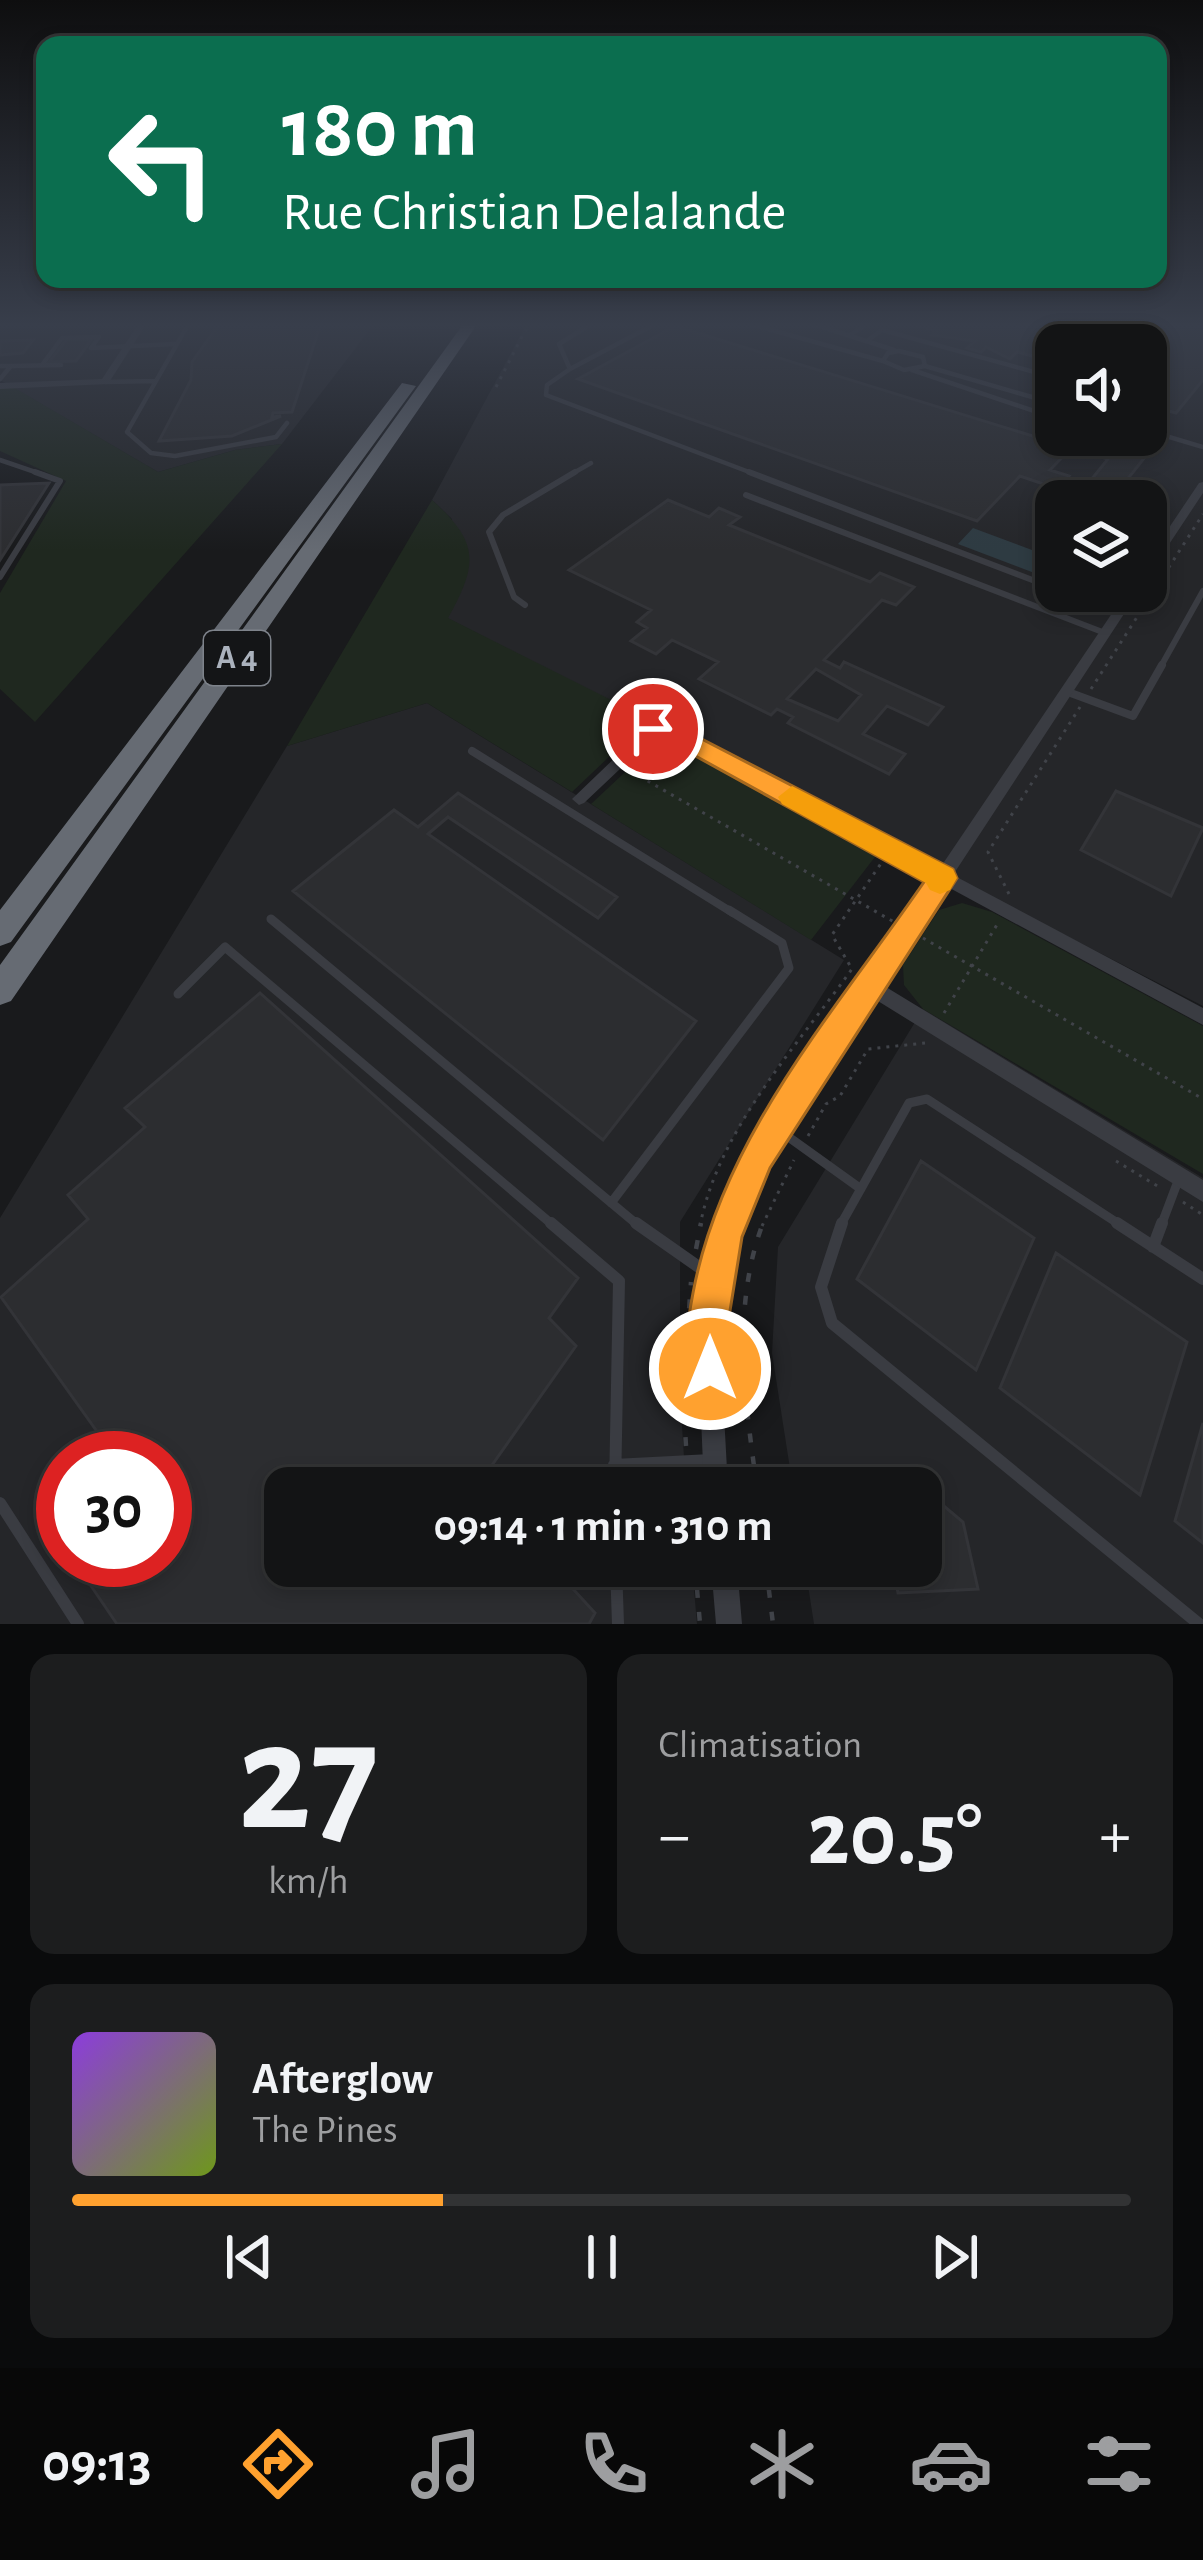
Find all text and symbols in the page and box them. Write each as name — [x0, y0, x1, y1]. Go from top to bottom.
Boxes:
icon: left — [84, 84, 240, 240]
text: 180 m — [282, 88, 478, 172]
text: Rue Christian Delalande — [282, 186, 786, 240]
map controls — [1035, 324, 1167, 612]
button: sound — [1035, 324, 1167, 456]
button: layers — [1035, 480, 1167, 612]
road number: A 4 — [204, 631, 270, 685]
pin — [602, 678, 704, 780]
icon: arrive — [620, 696, 686, 762]
position arrow — [647, 1306, 773, 1432]
speed limit sign: 30 — [36, 1431, 192, 1587]
text: 09:14 · 1 min · 310 m — [433, 1504, 773, 1549]
text: 27 — [238, 1702, 379, 1858]
text: Climatisation — [659, 1726, 862, 1765]
text: 20.5° — [807, 1791, 982, 1881]
text: − — [659, 1803, 690, 1869]
text: + — [1099, 1803, 1131, 1869]
text: km/h — [268, 1862, 348, 1901]
text: Afterglow — [252, 2057, 433, 2102]
text: The Pines — [252, 2111, 398, 2150]
icon: previous — [216, 2224, 282, 2290]
icon: pause — [569, 2224, 635, 2290]
icon: next — [922, 2224, 988, 2290]
icon: directions — [236, 2422, 320, 2506]
icon: music — [404, 2422, 488, 2506]
icon: phone — [572, 2422, 656, 2506]
icon: climate — [740, 2422, 824, 2506]
icon: car — [909, 2422, 993, 2506]
icon: filters — [1077, 2422, 1161, 2506]
text: 09:13 — [42, 2437, 151, 2491]

